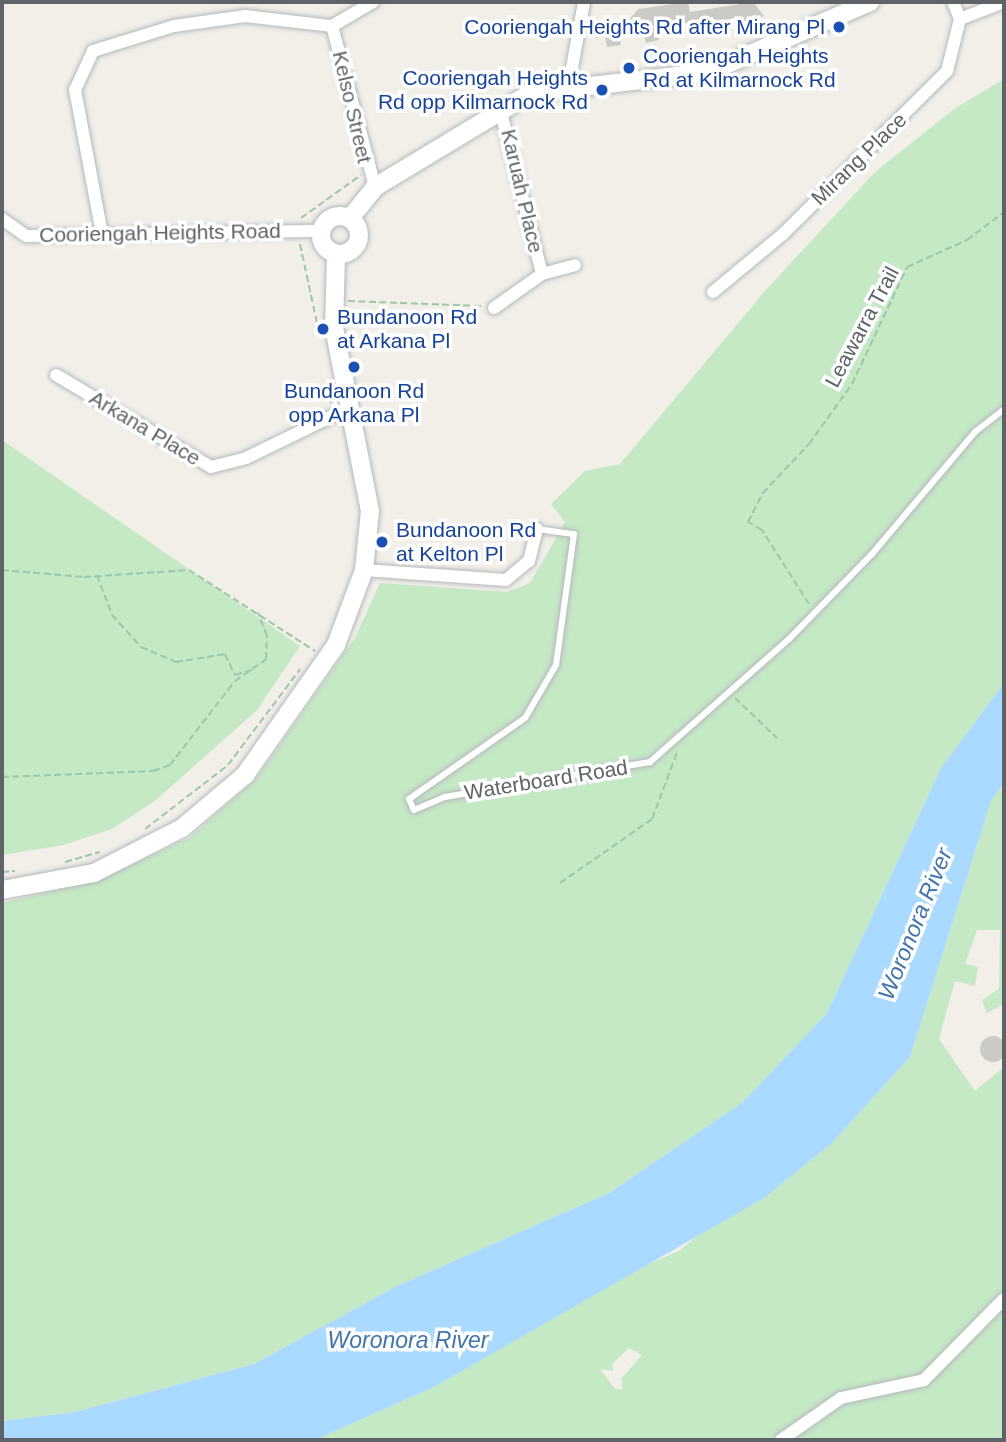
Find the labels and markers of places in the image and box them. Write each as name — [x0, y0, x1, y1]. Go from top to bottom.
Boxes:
place label: Cooriengah Heights Rd after Mirang Pl — [464, 14, 825, 40]
marker: Cooriengah Heights Rd after Mirang Pl — [831, 19, 847, 35]
place label: Cooriengah Heights Rd at Kilmarnock Rd — [643, 43, 836, 93]
marker: Cooriengah Heights Rd at Kilmarnock Rd — [621, 60, 637, 76]
place label: Cooriengah Heights Rd opp Kilmarnock Rd — [378, 65, 588, 115]
marker: Cooriengah Heights Rd opp Kilmarnock Rd — [594, 82, 610, 98]
place label: Bundanoon Rd at Arkana Pl — [337, 304, 477, 354]
marker: Bundanoon Rd at Arkana Pl — [315, 321, 331, 337]
marker: Bundanoon Rd opp Arkana Pl — [346, 359, 362, 375]
place label: Bundanoon Rd opp Arkana Pl — [284, 378, 424, 428]
place label: Bundanoon Rd at Kelton Pl — [396, 517, 536, 567]
marker: Bundanoon Rd at Kelton Pl — [374, 534, 390, 550]

